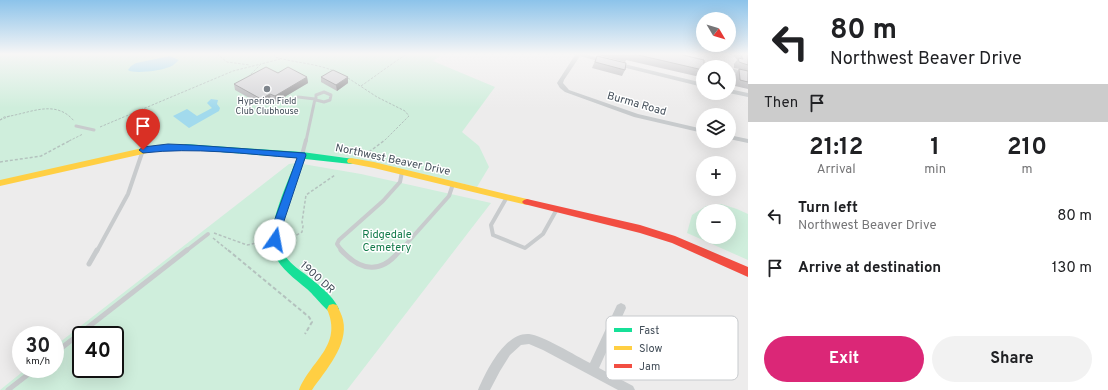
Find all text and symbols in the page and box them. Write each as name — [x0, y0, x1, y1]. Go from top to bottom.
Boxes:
north arrow — [696, 12, 736, 52]
map controls — [696, 12, 736, 244]
text: 80 m — [830, 13, 897, 49]
icon: left — [764, 16, 816, 68]
text: Northwest Beaver Drive — [830, 48, 1022, 71]
button: search — [696, 60, 736, 100]
marker: Hyperion Field Club Clubhouse — [262, 84, 272, 94]
street label: Burma Road — [606, 89, 668, 119]
icon: arrive — [806, 92, 828, 114]
text: Then — [764, 94, 798, 113]
place label: Hyperion Field Club Clubhouse — [236, 96, 299, 117]
button: layers — [696, 108, 736, 148]
pin — [126, 109, 160, 150]
icon: arrive — [132, 115, 154, 137]
text: 21:12 — [809, 133, 863, 163]
text: 1 — [930, 133, 940, 163]
text: 210 — [1007, 133, 1047, 163]
street label: Northwest Beaver Drive — [334, 141, 452, 179]
button: + — [696, 156, 736, 196]
text: Arrival — [817, 162, 856, 178]
text: min — [924, 162, 946, 178]
text: m — [1021, 162, 1032, 178]
text: Turn left — [798, 199, 858, 218]
button: − — [696, 204, 736, 244]
icon: left — [764, 205, 786, 227]
text: 80 m — [1057, 207, 1092, 226]
text: Northwest Beaver Drive — [798, 218, 937, 234]
position arrow — [254, 219, 296, 261]
park label: Ridgedale Cemetery — [362, 228, 412, 255]
icon: arrive — [764, 257, 786, 279]
street label: 1900 DR — [297, 258, 338, 297]
text: Arrive at destination — [798, 259, 941, 278]
text: 130 m — [1052, 259, 1092, 278]
legend — [606, 316, 738, 380]
text: Fast — [639, 324, 659, 338]
speed limit sign: 40 — [72, 326, 124, 378]
text: 30 — [26, 334, 50, 360]
button: Exit — [764, 336, 924, 382]
button: Share — [932, 336, 1092, 382]
text: Slow — [639, 342, 662, 356]
text: km/h — [26, 355, 50, 368]
text: Jam — [639, 360, 660, 374]

